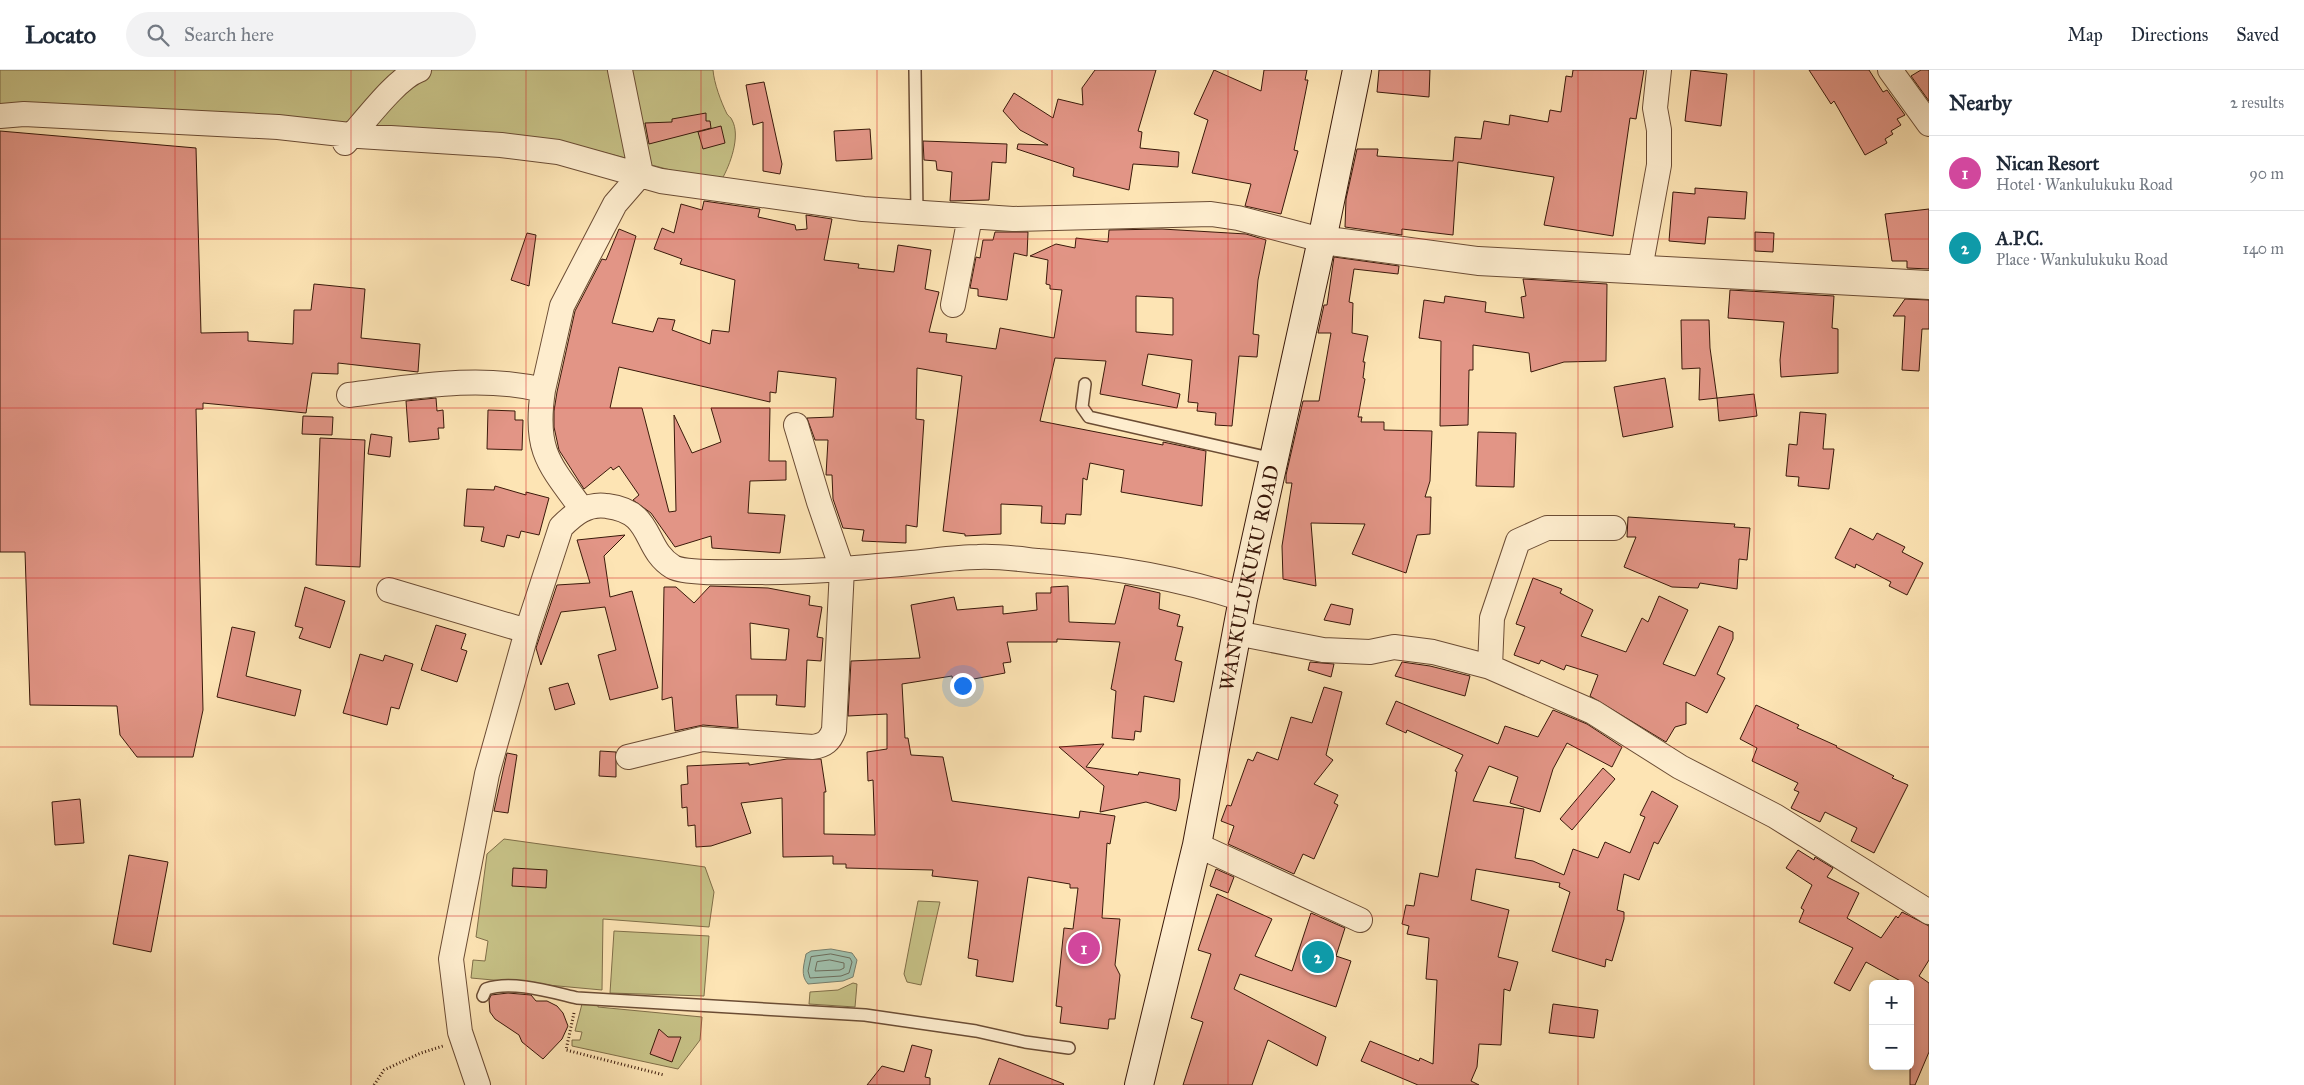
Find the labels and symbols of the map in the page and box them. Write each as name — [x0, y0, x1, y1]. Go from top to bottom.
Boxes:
street label: WANKULUKUKU ROAD — [1214, 463, 1284, 693]
your location — [950, 673, 976, 699]
pin: 1 — [1068, 929, 1100, 967]
pin: 2 — [1302, 938, 1334, 976]

